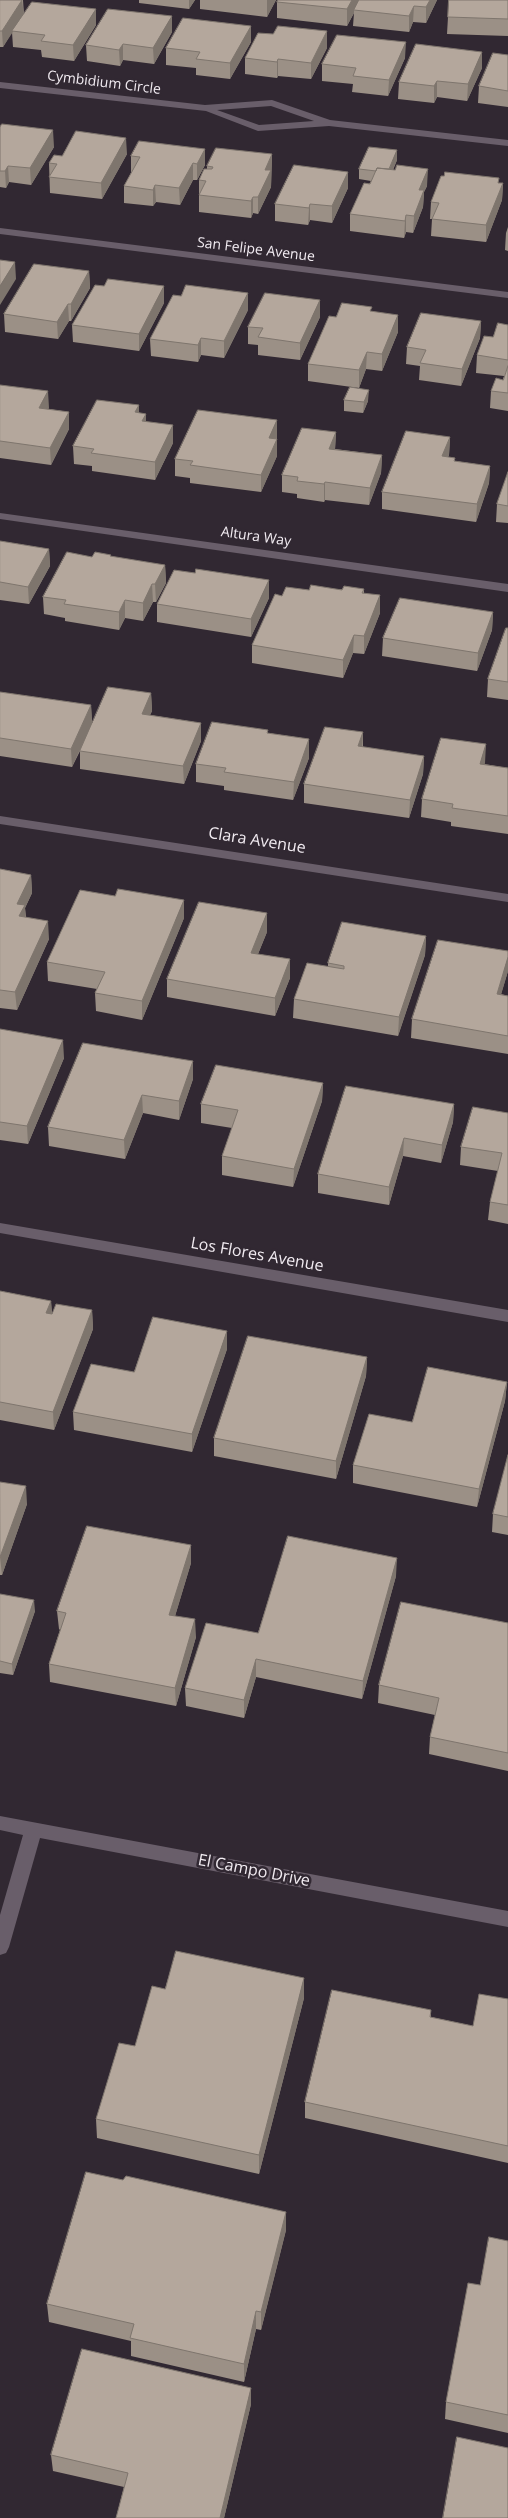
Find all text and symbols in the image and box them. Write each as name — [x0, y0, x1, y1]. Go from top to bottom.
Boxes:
street label: Cymbidium Circle — [46, 68, 162, 98]
street label: San Felipe Avenue — [196, 234, 316, 266]
street label: Altura Way — [220, 524, 292, 550]
street label: Clara Avenue — [207, 824, 307, 858]
street label: Los Flores Avenue — [189, 1234, 325, 1276]
street label: El Campo Drive — [196, 1851, 312, 1891]

